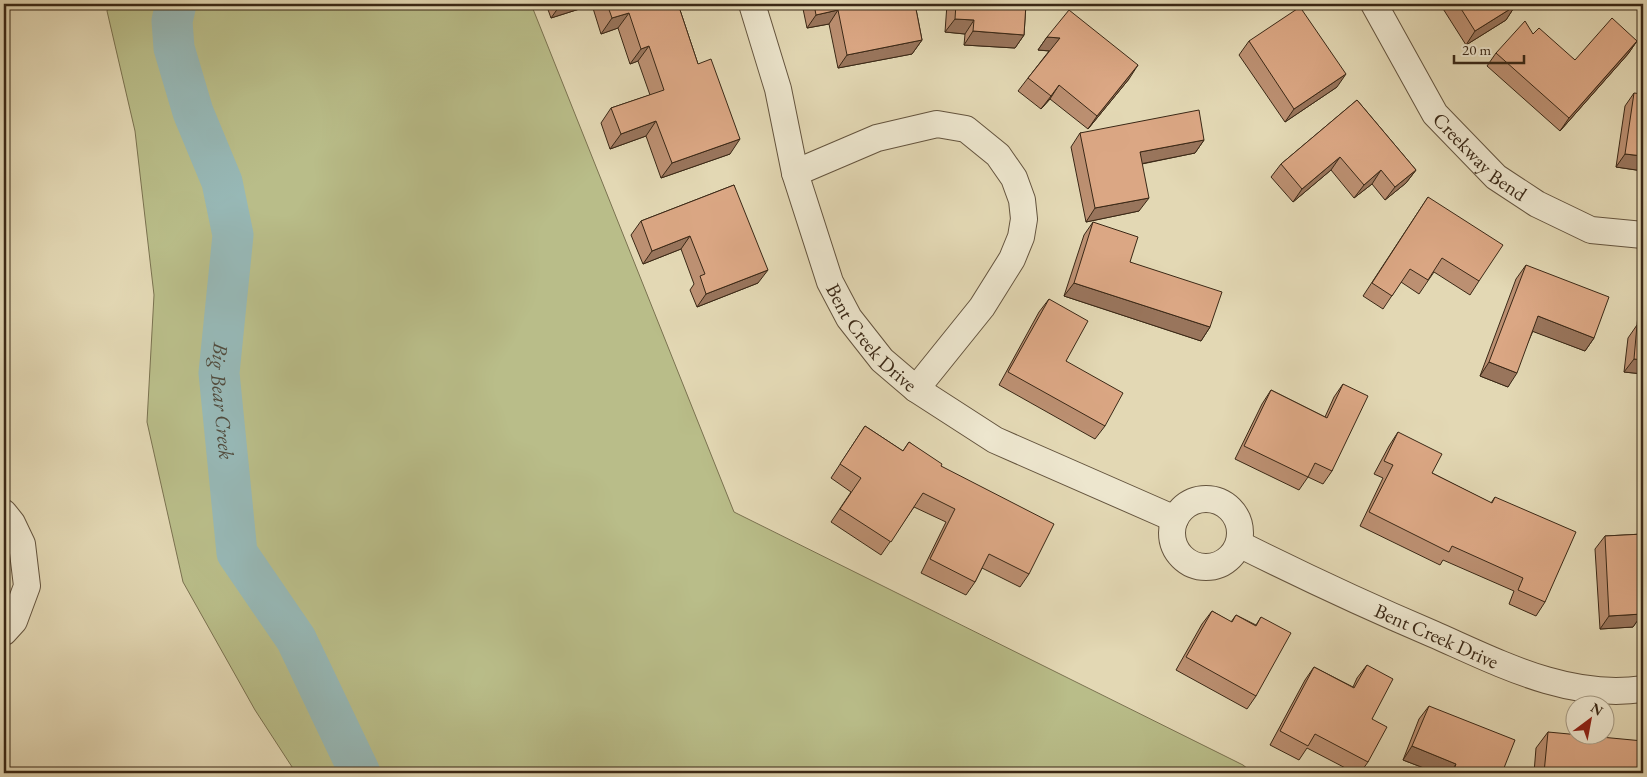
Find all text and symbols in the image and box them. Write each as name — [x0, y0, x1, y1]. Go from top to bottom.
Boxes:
scale bar — [1454, 32, 1524, 64]
text: 20 m — [1462, 40, 1491, 59]
street label: Creekway Bend — [1427, 107, 1533, 207]
street label: Bent Creek Drive — [820, 279, 923, 397]
water label: Big Bear Creek — [205, 340, 241, 461]
street label: Bent Creek Drive — [1370, 597, 1503, 675]
north arrow — [1564, 694, 1614, 744]
text: N — [1587, 698, 1607, 720]

